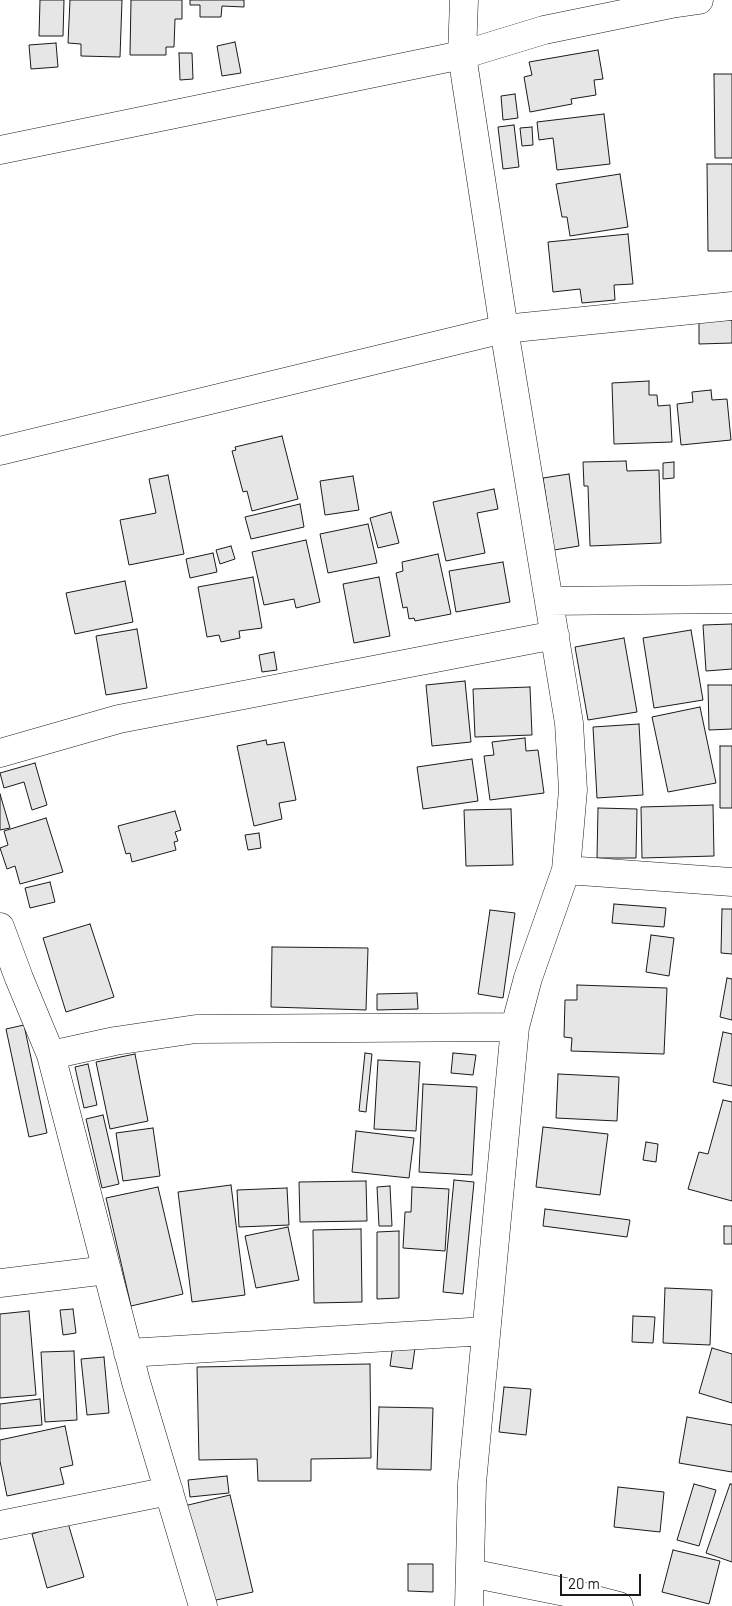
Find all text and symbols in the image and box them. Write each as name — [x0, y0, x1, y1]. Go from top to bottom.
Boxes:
scale bar — [562, 1564, 643, 1596]
text: 20 m — [568, 1574, 600, 1592]

